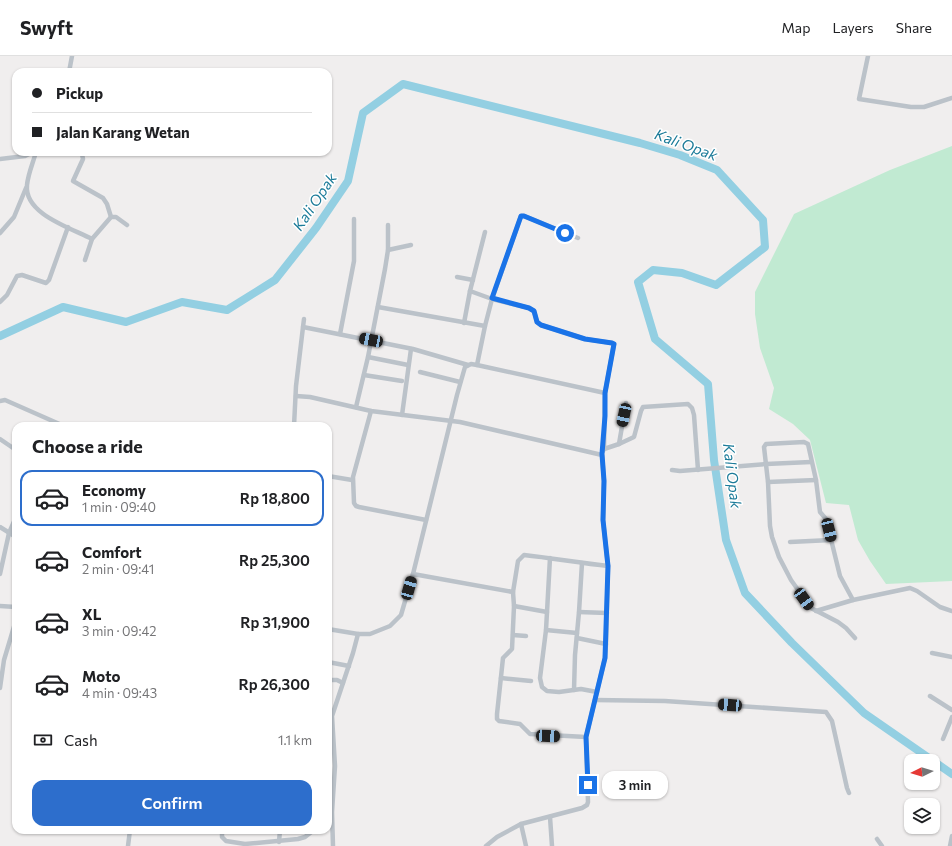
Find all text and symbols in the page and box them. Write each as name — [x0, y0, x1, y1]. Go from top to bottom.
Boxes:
text: Swyft — [20, 16, 73, 39]
text: Map — [782, 19, 810, 36]
text: Layers — [832, 19, 874, 36]
text: Share — [896, 19, 932, 36]
text: Pickup — [56, 84, 103, 102]
text: Jalan Karang Wetan — [56, 123, 190, 141]
water label: Kali Opak — [652, 124, 721, 164]
water label: Kali Opak — [288, 169, 340, 234]
route start — [556, 224, 574, 242]
car — [358, 332, 384, 348]
car — [616, 402, 632, 428]
text: Choose a ride — [32, 435, 143, 457]
water label: Kali Opak — [720, 442, 746, 510]
icon: car — [34, 480, 70, 516]
text: Economy — [82, 481, 146, 499]
text: Rp 18,800 — [240, 489, 310, 507]
text: 1 min · 09:40 — [82, 499, 156, 515]
car — [820, 517, 838, 543]
icon: car — [34, 542, 70, 578]
text: Comfort — [82, 543, 142, 561]
text: Rp 25,300 — [239, 551, 310, 569]
text: 2 min · 09:41 — [82, 561, 154, 577]
car — [400, 575, 418, 601]
car — [792, 586, 816, 612]
icon: car — [34, 604, 70, 640]
text: XL — [82, 605, 101, 623]
text: Rp 31,900 — [240, 613, 310, 631]
text: 3 min · 09:42 — [82, 623, 156, 639]
icon: car — [34, 666, 70, 702]
text: Moto — [82, 667, 121, 685]
text: Rp 26,300 — [238, 675, 310, 693]
text: 4 min · 09:43 — [82, 685, 157, 701]
car — [718, 698, 742, 712]
icon: cash — [32, 729, 54, 751]
car — [536, 729, 560, 743]
text: Cash — [64, 731, 98, 749]
text: 1.1 km — [278, 732, 312, 748]
north arrow — [904, 754, 940, 790]
map controls — [904, 754, 940, 834]
callout: 3 min — [602, 771, 668, 799]
route end — [579, 776, 597, 794]
text: 3 min — [619, 777, 651, 793]
button: Confirm — [32, 780, 312, 826]
button: layers — [904, 798, 940, 834]

